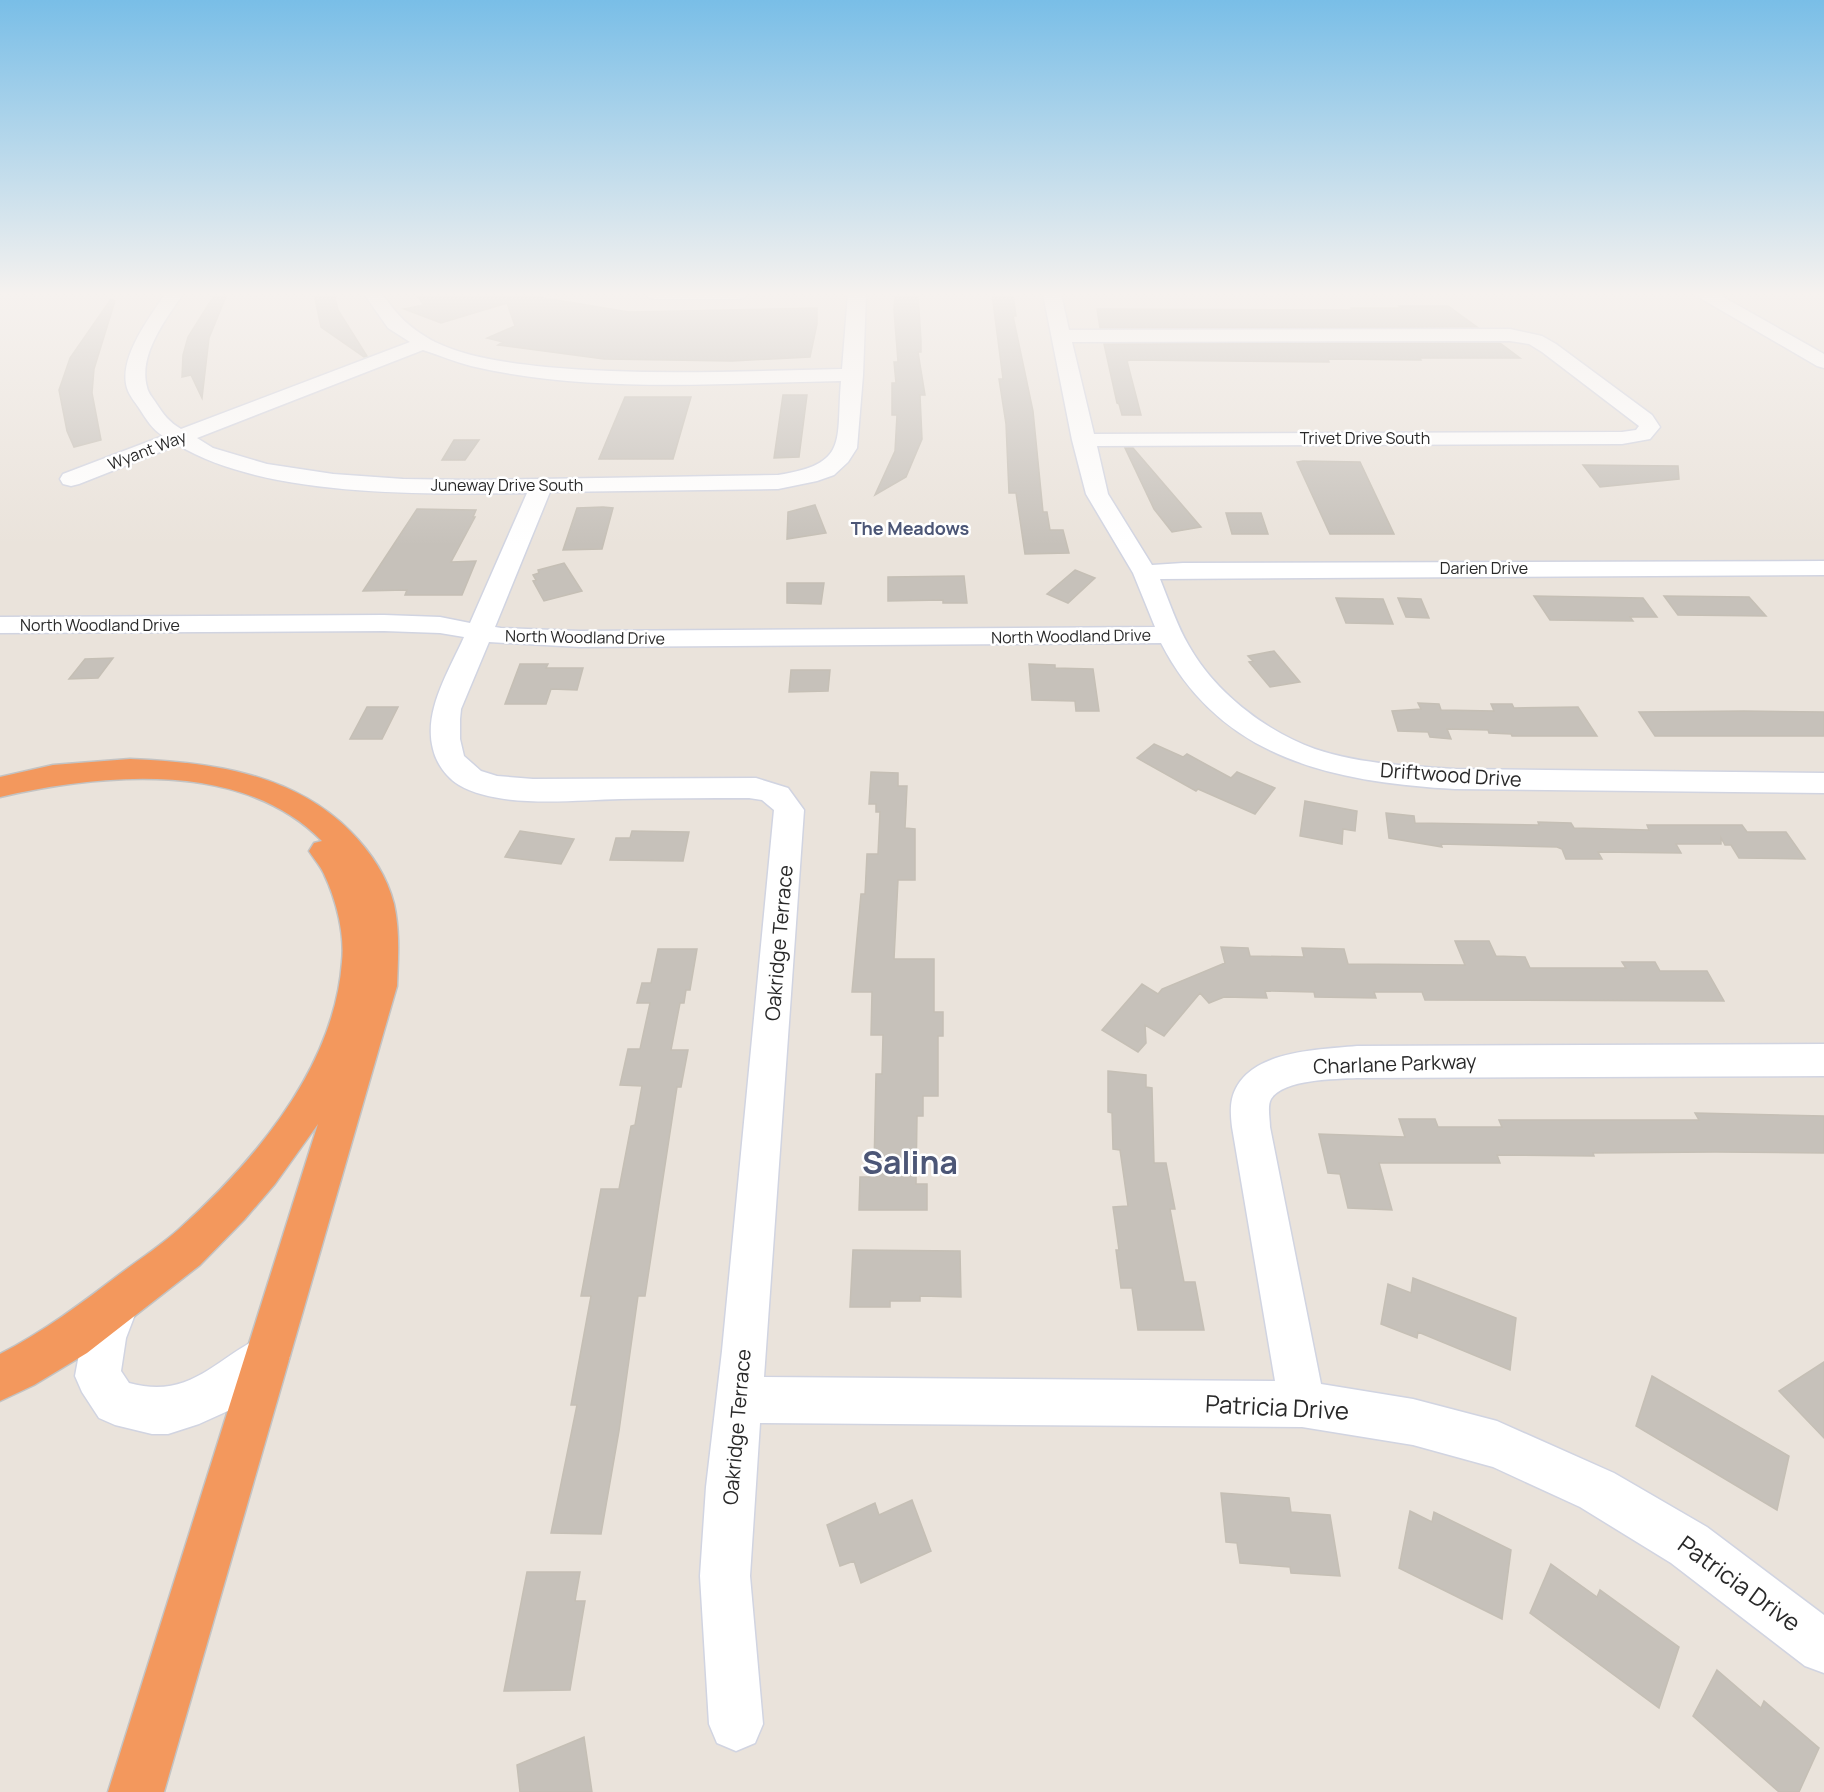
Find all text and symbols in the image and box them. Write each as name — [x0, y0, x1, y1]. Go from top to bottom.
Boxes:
street label: Wyant Way — [105, 425, 190, 475]
street label: Trivet Drive South — [1300, 427, 1430, 449]
street label: Juneway Drive South — [431, 474, 583, 496]
district label: The Meadows — [851, 516, 970, 540]
street label: Darien Drive — [1440, 557, 1528, 579]
street label: North Woodland Drive — [20, 614, 180, 636]
street label: North Woodland Drive — [991, 624, 1151, 648]
street label: North Woodland Drive — [505, 625, 665, 649]
street label: Driftwood Drive — [1379, 756, 1523, 793]
street label: Oakridge Terrace — [758, 864, 799, 1022]
street label: Charlane Parkway — [1313, 1047, 1478, 1080]
district label: Salina — [862, 1140, 958, 1184]
street label: Oakridge Terrace — [716, 1348, 757, 1506]
street label: Patricia Drive — [1204, 1386, 1350, 1427]
street label: Patricia Drive — [1672, 1527, 1808, 1638]

